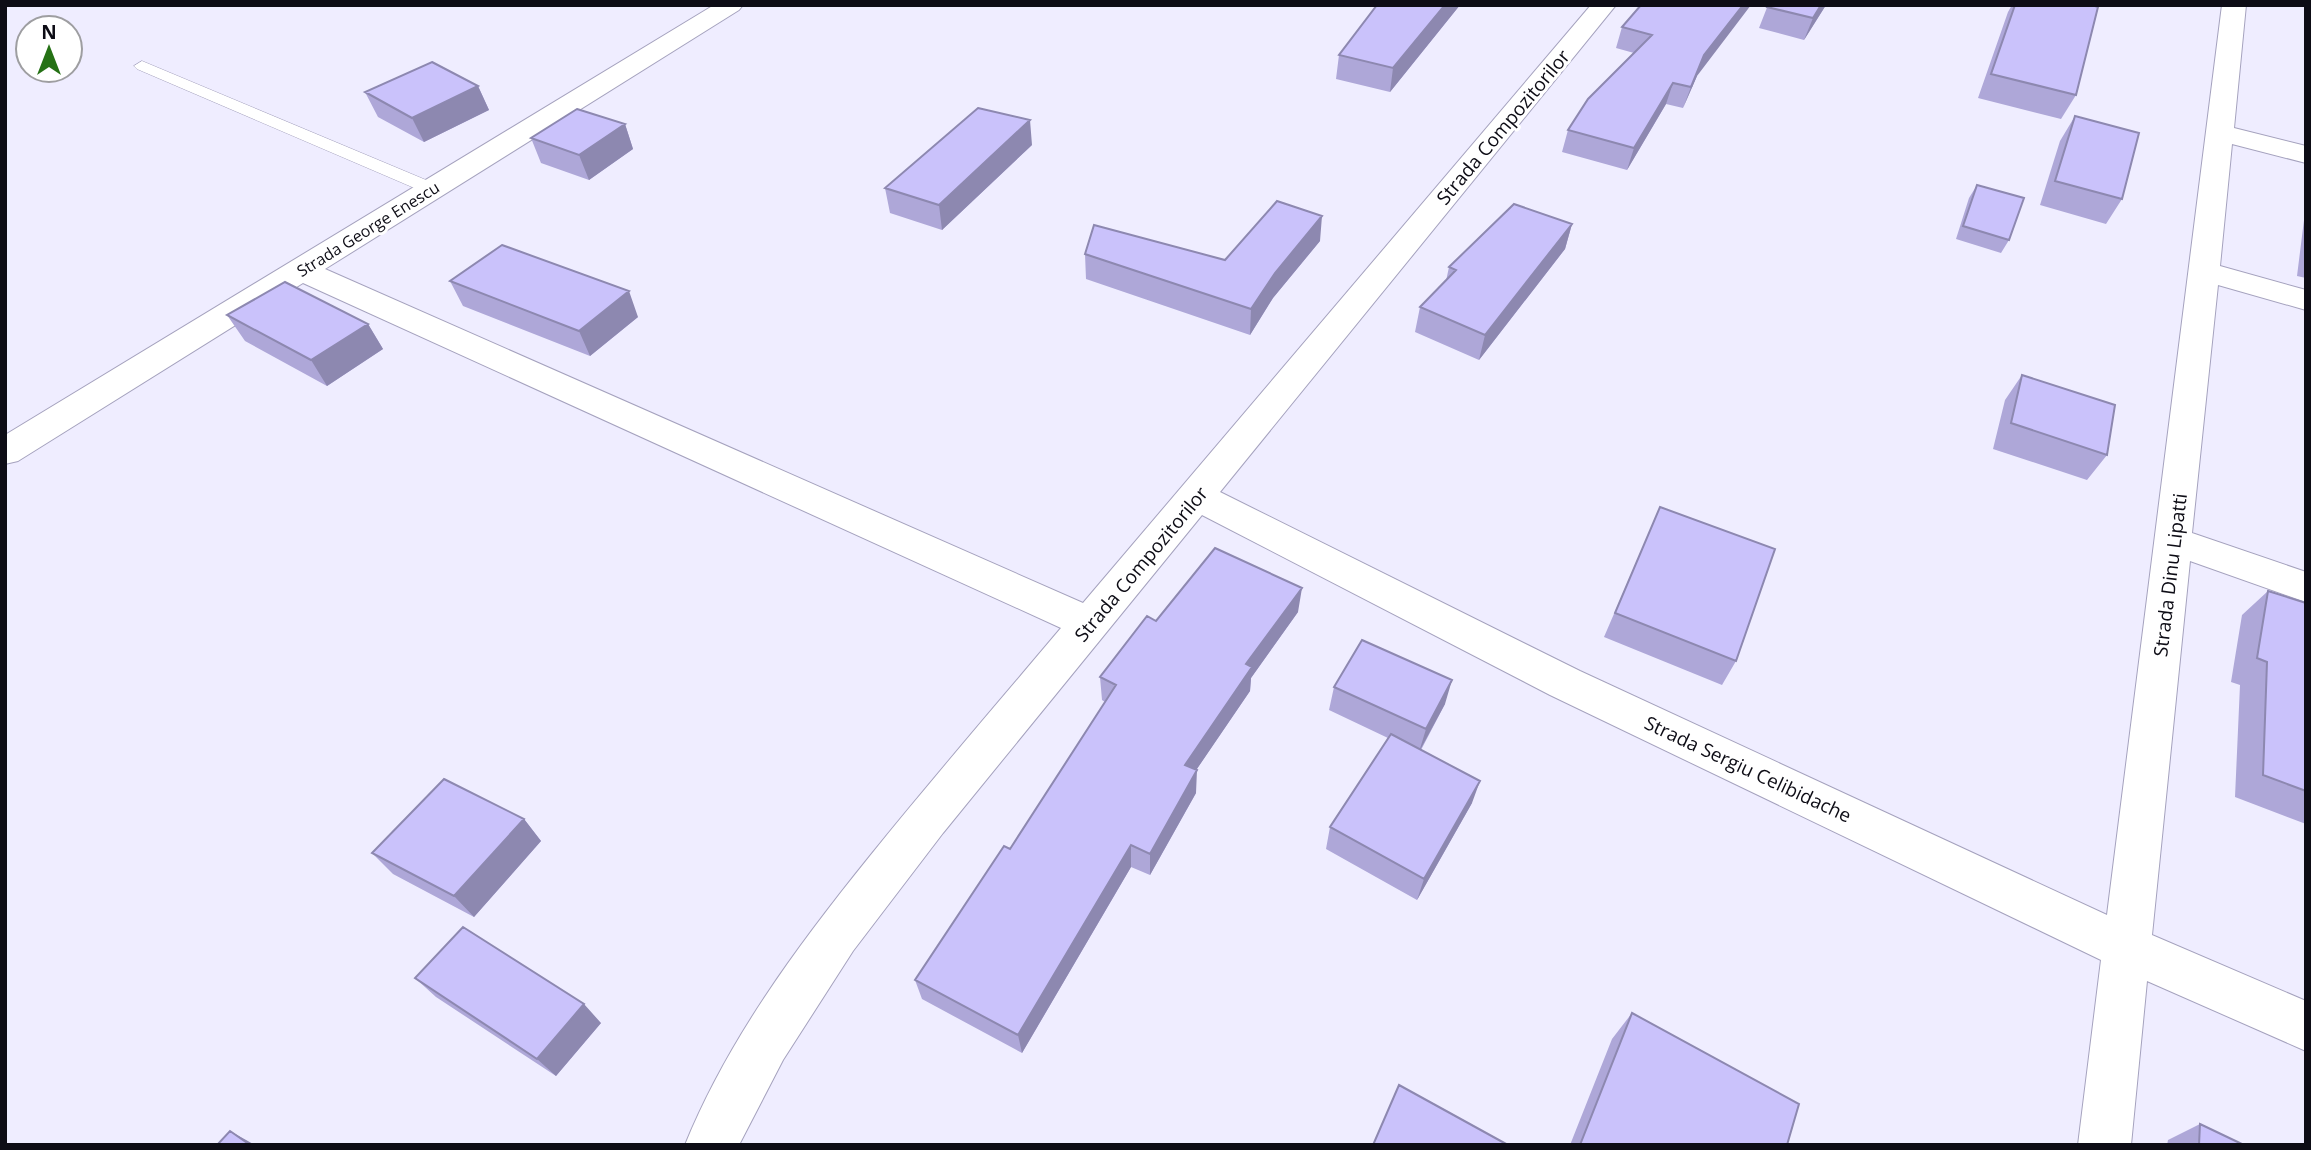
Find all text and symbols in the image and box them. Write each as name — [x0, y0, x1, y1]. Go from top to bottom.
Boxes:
north arrow — [14, 14, 84, 84]
text: N — [41, 19, 57, 45]
street label: Strada Compozitorilor — [1430, 44, 1576, 210]
street label: Strada George Enescu — [293, 176, 443, 282]
street label: Strada Compozitorilor — [1068, 481, 1214, 647]
street label: Strada Dinu Lipatti — [2147, 492, 2193, 658]
street label: Strada Sergiu Celibidache — [1640, 710, 1856, 828]

